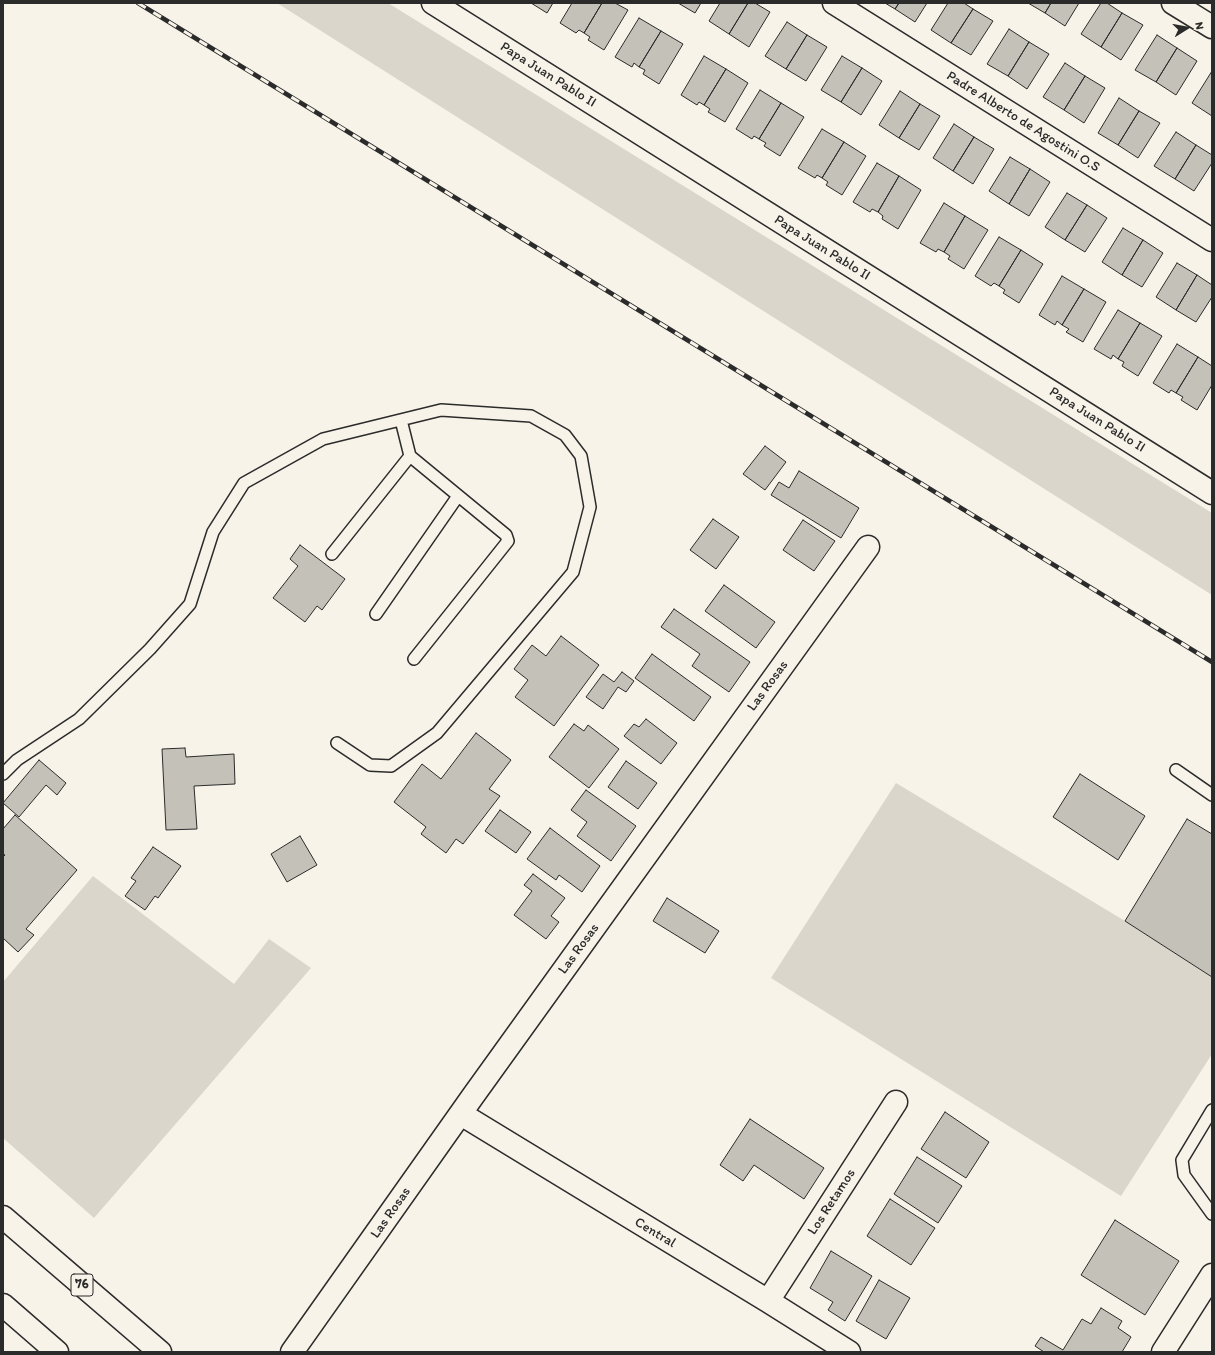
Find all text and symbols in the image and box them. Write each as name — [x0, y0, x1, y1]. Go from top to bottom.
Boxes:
north arrow — [1167, 8, 1207, 48]
text: N — [1192, 21, 1206, 31]
street label: Papa Juan Pablo II — [497, 39, 599, 111]
street label: Padre Alberto de Agostini O.S — [943, 68, 1103, 176]
street label: Papa Juan Pablo II — [771, 212, 873, 284]
street label: Papa Juan Pablo II — [1046, 384, 1148, 456]
street label: Las Rosas — [744, 657, 792, 715]
street label: Las Rosas — [555, 920, 603, 978]
street label: Los Retamos — [804, 1166, 860, 1238]
street label: Las Rosas — [367, 1184, 415, 1242]
street label: Central — [631, 1214, 679, 1252]
road number: 76 — [71, 1274, 93, 1296]

